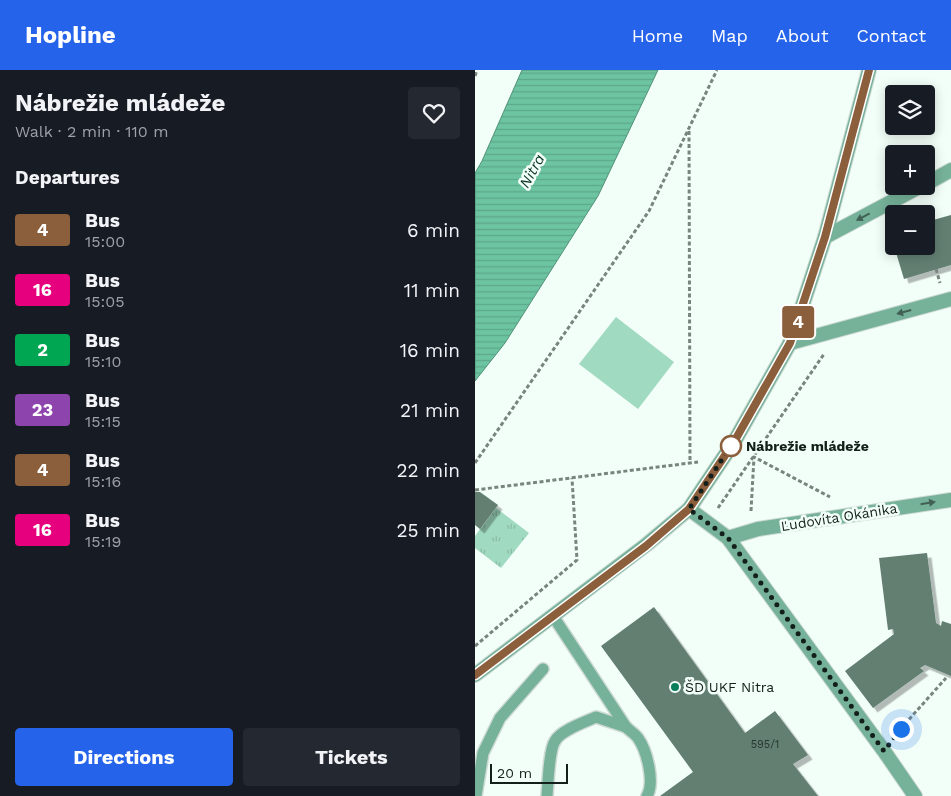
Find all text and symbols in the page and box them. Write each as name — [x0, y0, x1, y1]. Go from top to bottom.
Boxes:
text: Hopline — [25, 21, 116, 49]
text: Home — [632, 25, 683, 46]
text: Map — [711, 25, 748, 46]
text: About — [776, 25, 828, 46]
text: Contact — [856, 25, 926, 46]
map controls — [885, 85, 935, 255]
button: layers — [885, 85, 935, 135]
button: heart — [408, 87, 460, 139]
text: Nábrežie mládeže — [15, 89, 225, 117]
text: Walk · 2 min · 110 m — [15, 122, 168, 141]
button: + — [885, 145, 935, 195]
water label: Nitra — [516, 151, 548, 191]
text: Departures — [15, 166, 120, 189]
button: − — [885, 205, 935, 255]
text: Bus — [85, 209, 120, 232]
one-way arrow — [856, 213, 870, 222]
text: 4 — [37, 219, 48, 240]
text: 6 min — [407, 219, 460, 242]
text: 15:00 — [85, 232, 125, 251]
text: Bus — [85, 269, 120, 292]
text: 16 — [33, 279, 52, 300]
text: 11 min — [404, 279, 460, 302]
text: 15:05 — [85, 292, 125, 311]
line badge: 4 — [782, 306, 814, 338]
one-way arrow — [896, 308, 911, 316]
text: 4 — [792, 311, 804, 332]
text: Bus — [85, 329, 120, 352]
text: 2 — [37, 339, 48, 360]
text: 16 min — [400, 339, 460, 362]
text: 15:10 — [85, 352, 121, 371]
text: Bus — [85, 389, 120, 412]
text: 23 — [32, 399, 53, 420]
text: 21 min — [400, 399, 460, 422]
text: 15:15 — [85, 412, 121, 431]
marker: Nábrežie mládeže — [720, 435, 742, 457]
place label: Nábrežie mládeže — [746, 438, 869, 454]
text: Bus — [85, 449, 120, 472]
text: 4 — [37, 459, 48, 480]
text: 22 min — [396, 459, 460, 482]
text: 15:16 — [85, 472, 121, 491]
one-way arrow — [920, 499, 936, 507]
street label: Ľudovíta Okánika — [780, 500, 898, 534]
text: Bus — [85, 509, 120, 532]
text: 16 — [33, 519, 52, 540]
text: 25 min — [396, 519, 460, 542]
text: 15:19 — [85, 532, 121, 551]
place label: ŠD UKF Nitra — [685, 679, 774, 695]
marker: ŠD UKF Nitra — [669, 681, 681, 693]
your location — [889, 717, 914, 742]
button: Directions — [15, 728, 233, 786]
button: Tickets — [243, 728, 460, 786]
house number: 595/1 — [751, 738, 779, 751]
scale bar — [490, 761, 567, 784]
text: 20 m — [497, 765, 532, 781]

